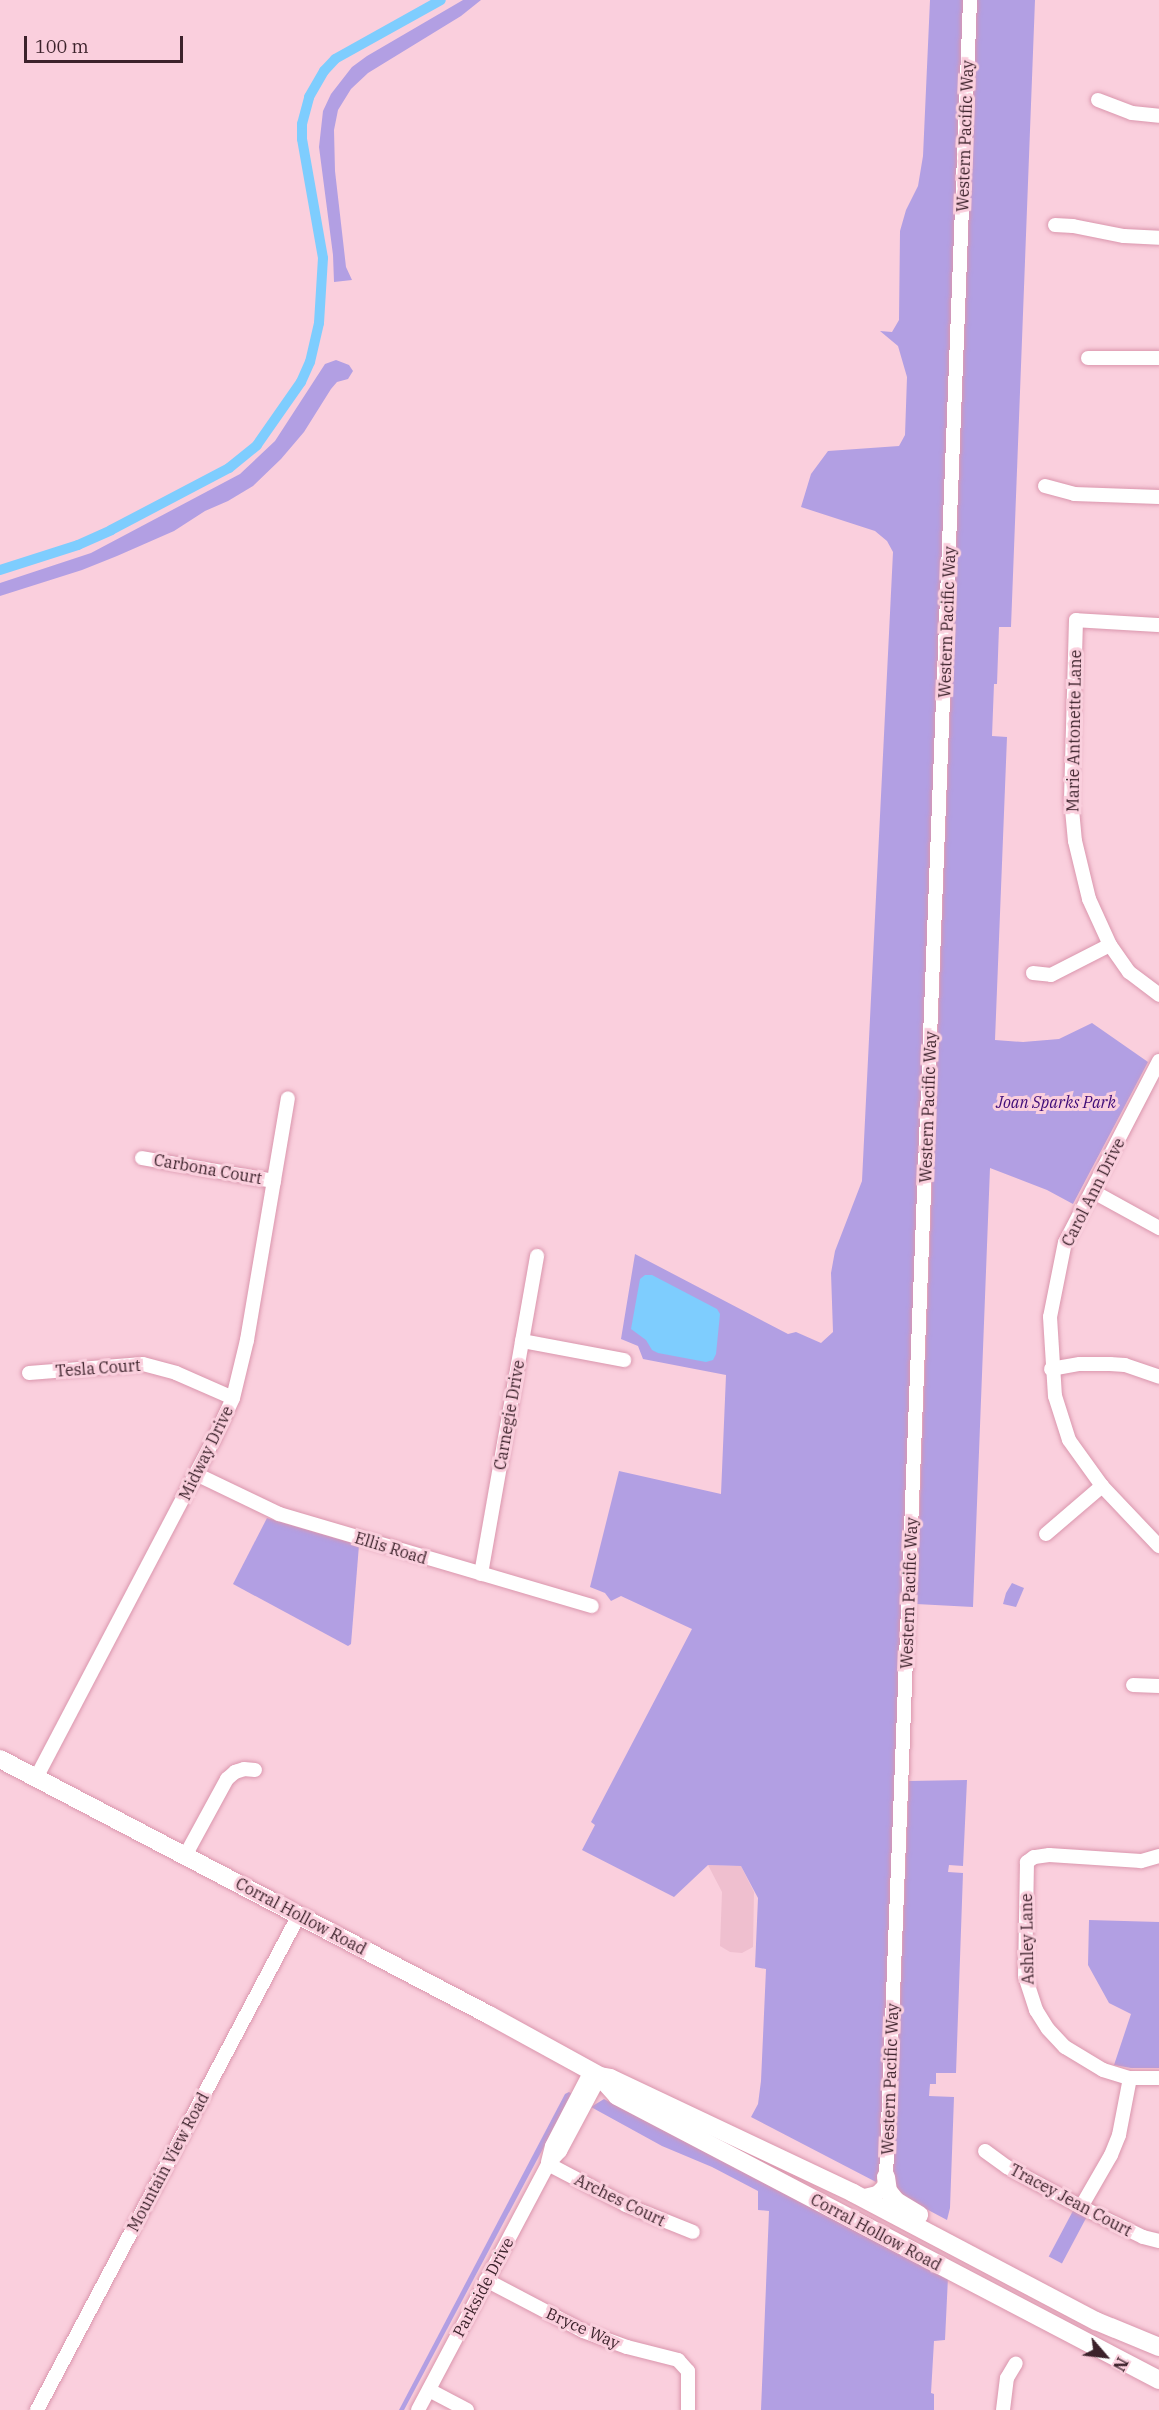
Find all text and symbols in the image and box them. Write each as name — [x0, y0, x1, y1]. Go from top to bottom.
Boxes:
scale bar — [27, 24, 186, 62]
text: 100 m — [35, 35, 89, 58]
street label: Western Pacific Way — [953, 60, 977, 212]
street label: Western Pacific Way — [935, 546, 959, 698]
street label: Marie Antonette Lane — [1063, 650, 1085, 812]
street label: Western Pacific Way — [916, 1031, 940, 1183]
park label: Joan Sparks Park — [996, 1092, 1116, 1112]
street label: Carol Ann Drive — [1057, 1135, 1129, 1249]
street label: Carbona Court — [152, 1150, 264, 1188]
street label: Tesla Court — [55, 1355, 141, 1381]
street label: Carnegie Drive — [490, 1359, 528, 1471]
street label: Midway Drive — [175, 1403, 237, 1503]
street label: Western Pacific Way — [897, 1517, 921, 1669]
street label: Ellis Road — [353, 1528, 429, 1568]
street label: Corral Hollow Road — [232, 1873, 370, 1959]
street label: Ashley Lane — [1017, 1893, 1037, 1985]
street label: Western Pacific Way — [878, 2003, 902, 2155]
street label: Mountain View Road — [123, 2089, 213, 2235]
street label: Tracey Jean Court — [1007, 2160, 1135, 2240]
street label: Arches Court — [572, 2170, 668, 2230]
street label: Corral Hollow Road — [807, 2189, 945, 2275]
street label: Parkside Drive — [449, 2234, 517, 2340]
street label: Bryce Way — [543, 2303, 623, 2353]
north arrow — [1075, 2326, 1135, 2386]
text: N — [1109, 2354, 1133, 2375]

